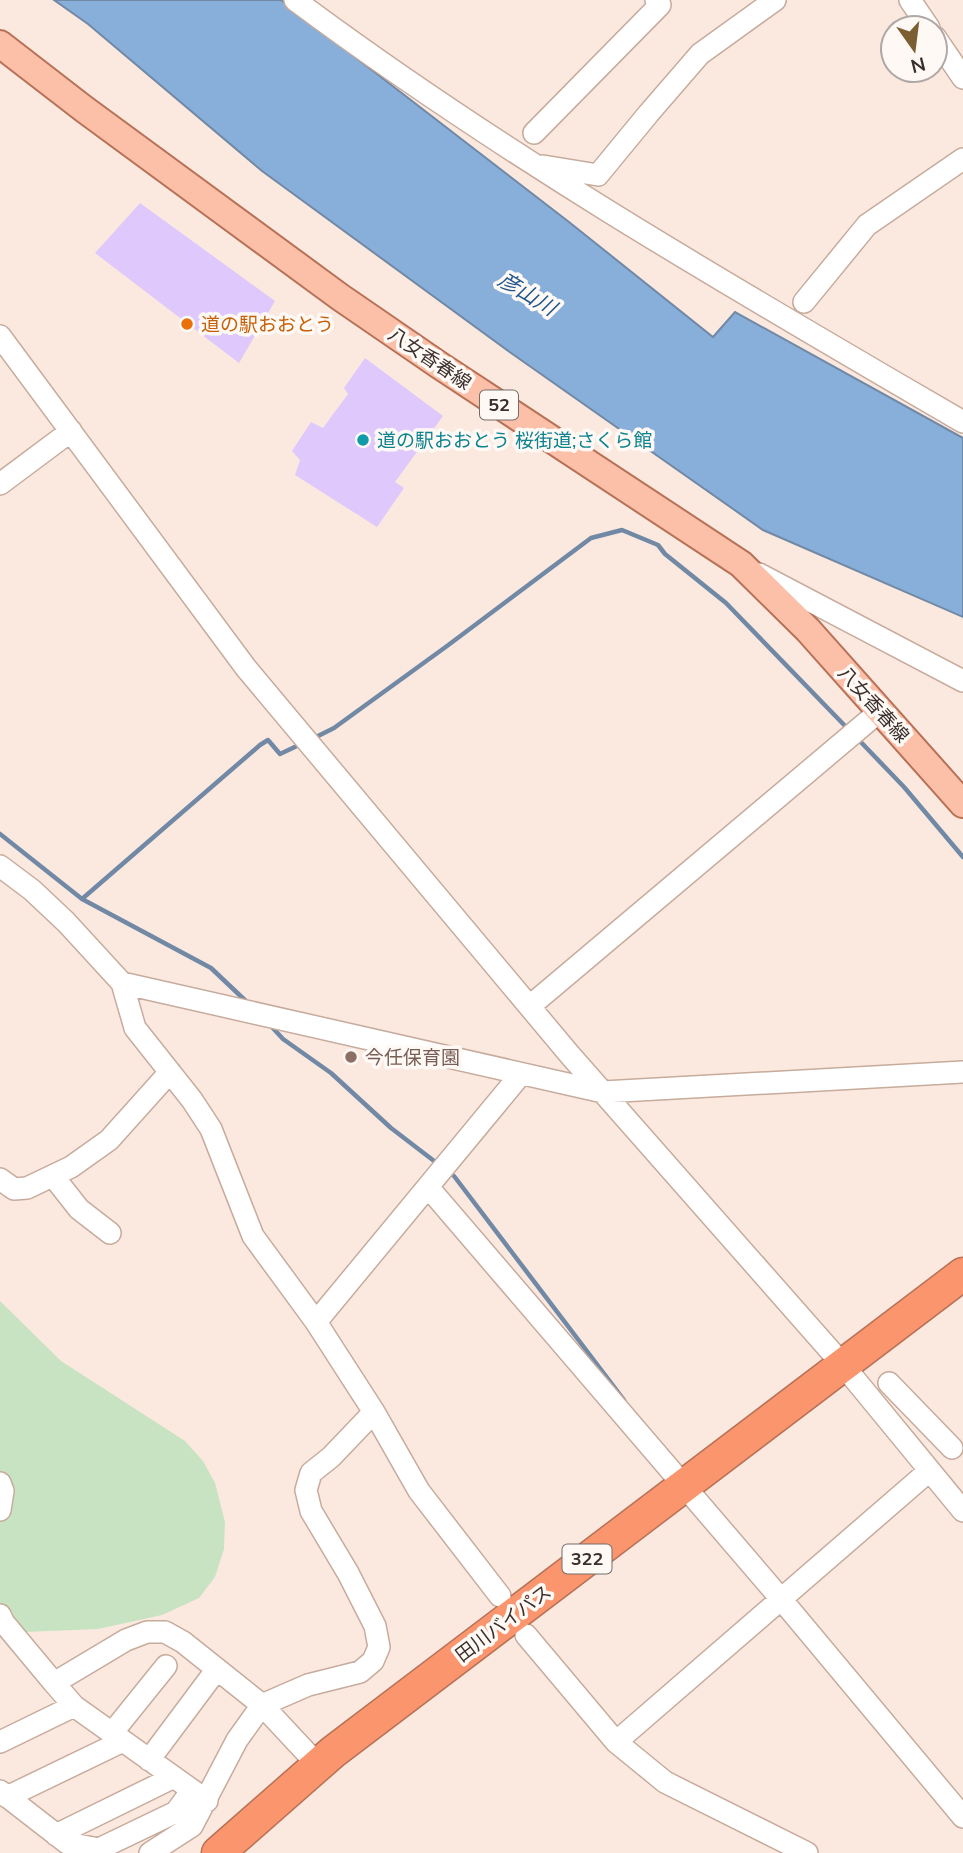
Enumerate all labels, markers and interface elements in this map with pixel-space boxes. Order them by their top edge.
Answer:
north arrow [879,14,949,84]
text: N [908,52,928,79]
water label: 彦山川 [494,266,563,322]
place label: 道の駅おおとう [201,312,334,336]
marker: 道の駅おおとう [179,316,195,332]
street label: 八女香春線 [384,321,476,395]
road number: 52 [480,390,518,419]
place label: 道の駅おおとう 桜街道;さくら館 [377,428,652,452]
marker: 道の駅おおとう 桜街道;さくら館 [355,432,371,448]
street label: 八女香春線 [833,661,915,747]
place label: 今任保育園 [365,1045,460,1069]
marker: 今任保育園 [343,1049,359,1065]
road number: 322 [562,1544,612,1574]
street label: 田川バイパス [450,1579,556,1667]

